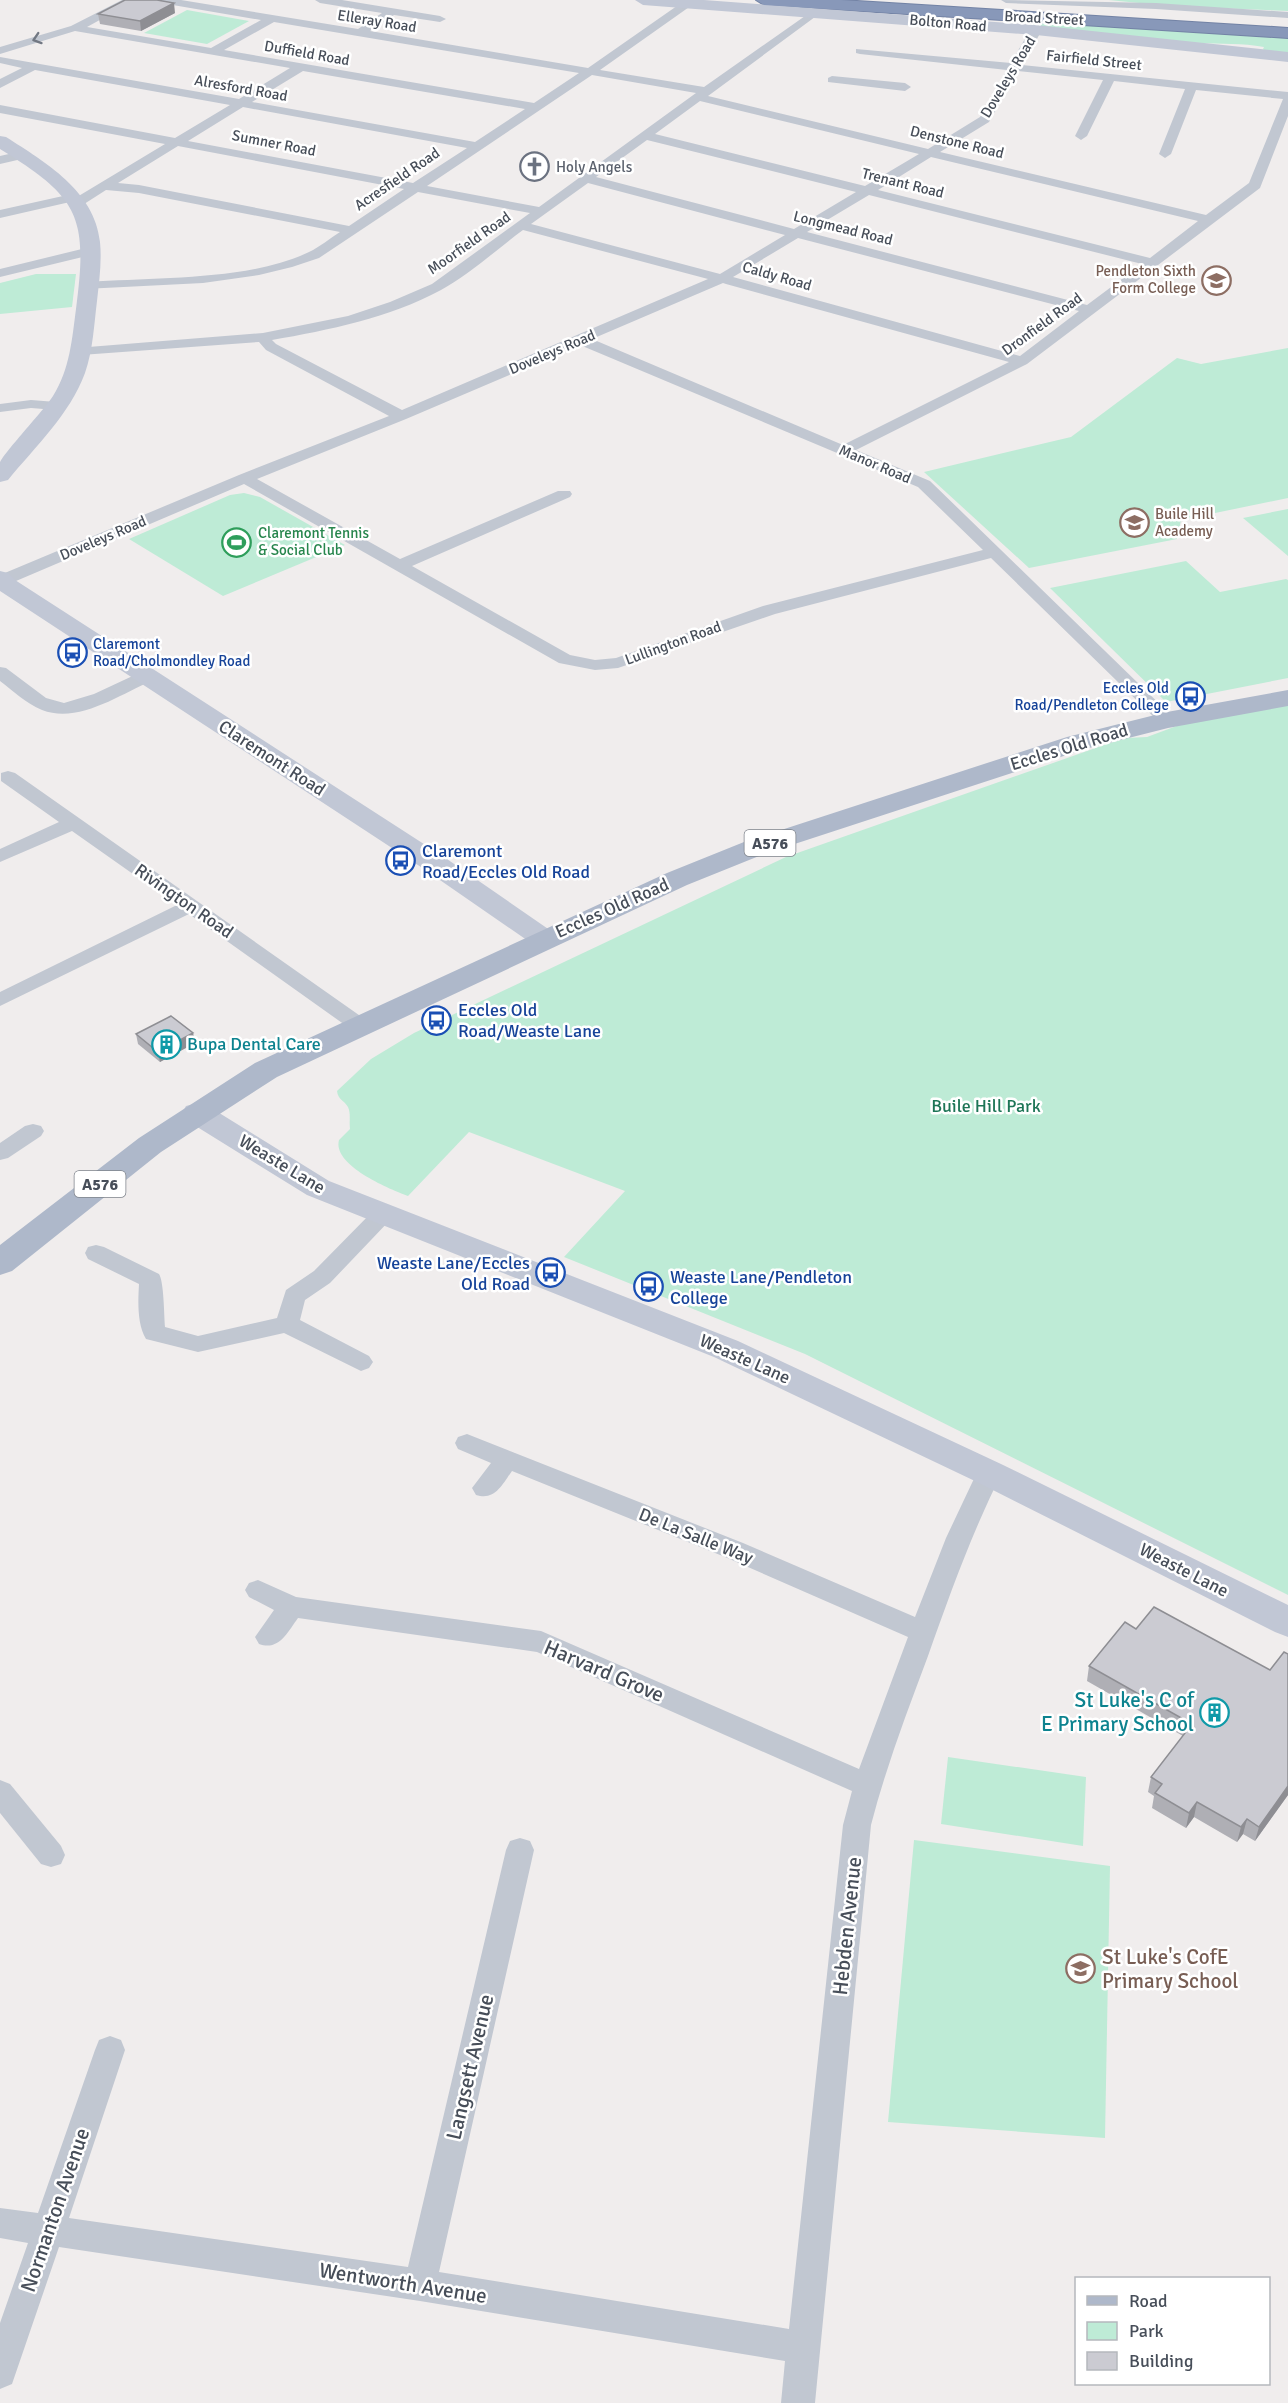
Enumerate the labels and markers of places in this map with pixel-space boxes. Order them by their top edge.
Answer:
church icon: Holy Angels [519,151,551,183]
place label: Holy Angels [556,158,633,176]
place label: Pendleton Sixth Form College [1095,262,1196,297]
school or university icon: Pendleton Sixth Form College [1201,264,1233,296]
place label: Buile Hill Academy [1155,505,1214,540]
school or university icon: Buile Hill Academy [1118,507,1150,539]
place label: Claremont Tennis & Social Club [258,524,369,559]
sports icon: Claremont Tennis & Social Club [221,526,253,558]
place label: Claremont Road/Cholmondley Road [93,635,250,670]
bus stop icon: Claremont Road/Cholmondley Road [56,637,88,669]
place label: Eccles Old Road/Pendleton College [1014,679,1169,714]
bus stop icon: Eccles Old Road/Pendleton College [1174,681,1206,713]
place label: Claremont Road/Eccles Old Road [422,840,590,883]
bus stop icon: Claremont Road/Eccles Old Road [385,845,417,877]
place label: Eccles Old Road/Weaste Lane [458,999,601,1042]
bus stop icon: Eccles Old Road/Weaste Lane [421,1004,453,1036]
building icon: Bupa Dental Care [150,1028,182,1060]
place label: Bupa Dental Care [187,1033,321,1055]
place label: Weaste Lane/Eccles Old Road [377,1252,530,1295]
bus stop icon: Weaste Lane/Eccles Old Road [535,1257,567,1289]
place label: Weaste Lane/Pendleton College [670,1266,852,1309]
bus stop icon: Weaste Lane/Pendleton College [633,1271,665,1303]
place label: St Luke's C of E Primary School [1041,1687,1195,1737]
building icon: St Luke's C of E Primary School [1199,1696,1231,1728]
place label: St Luke's CofE Primary School [1102,1944,1238,1994]
school or university icon: St Luke's CofE Primary School [1065,1953,1097,1985]

